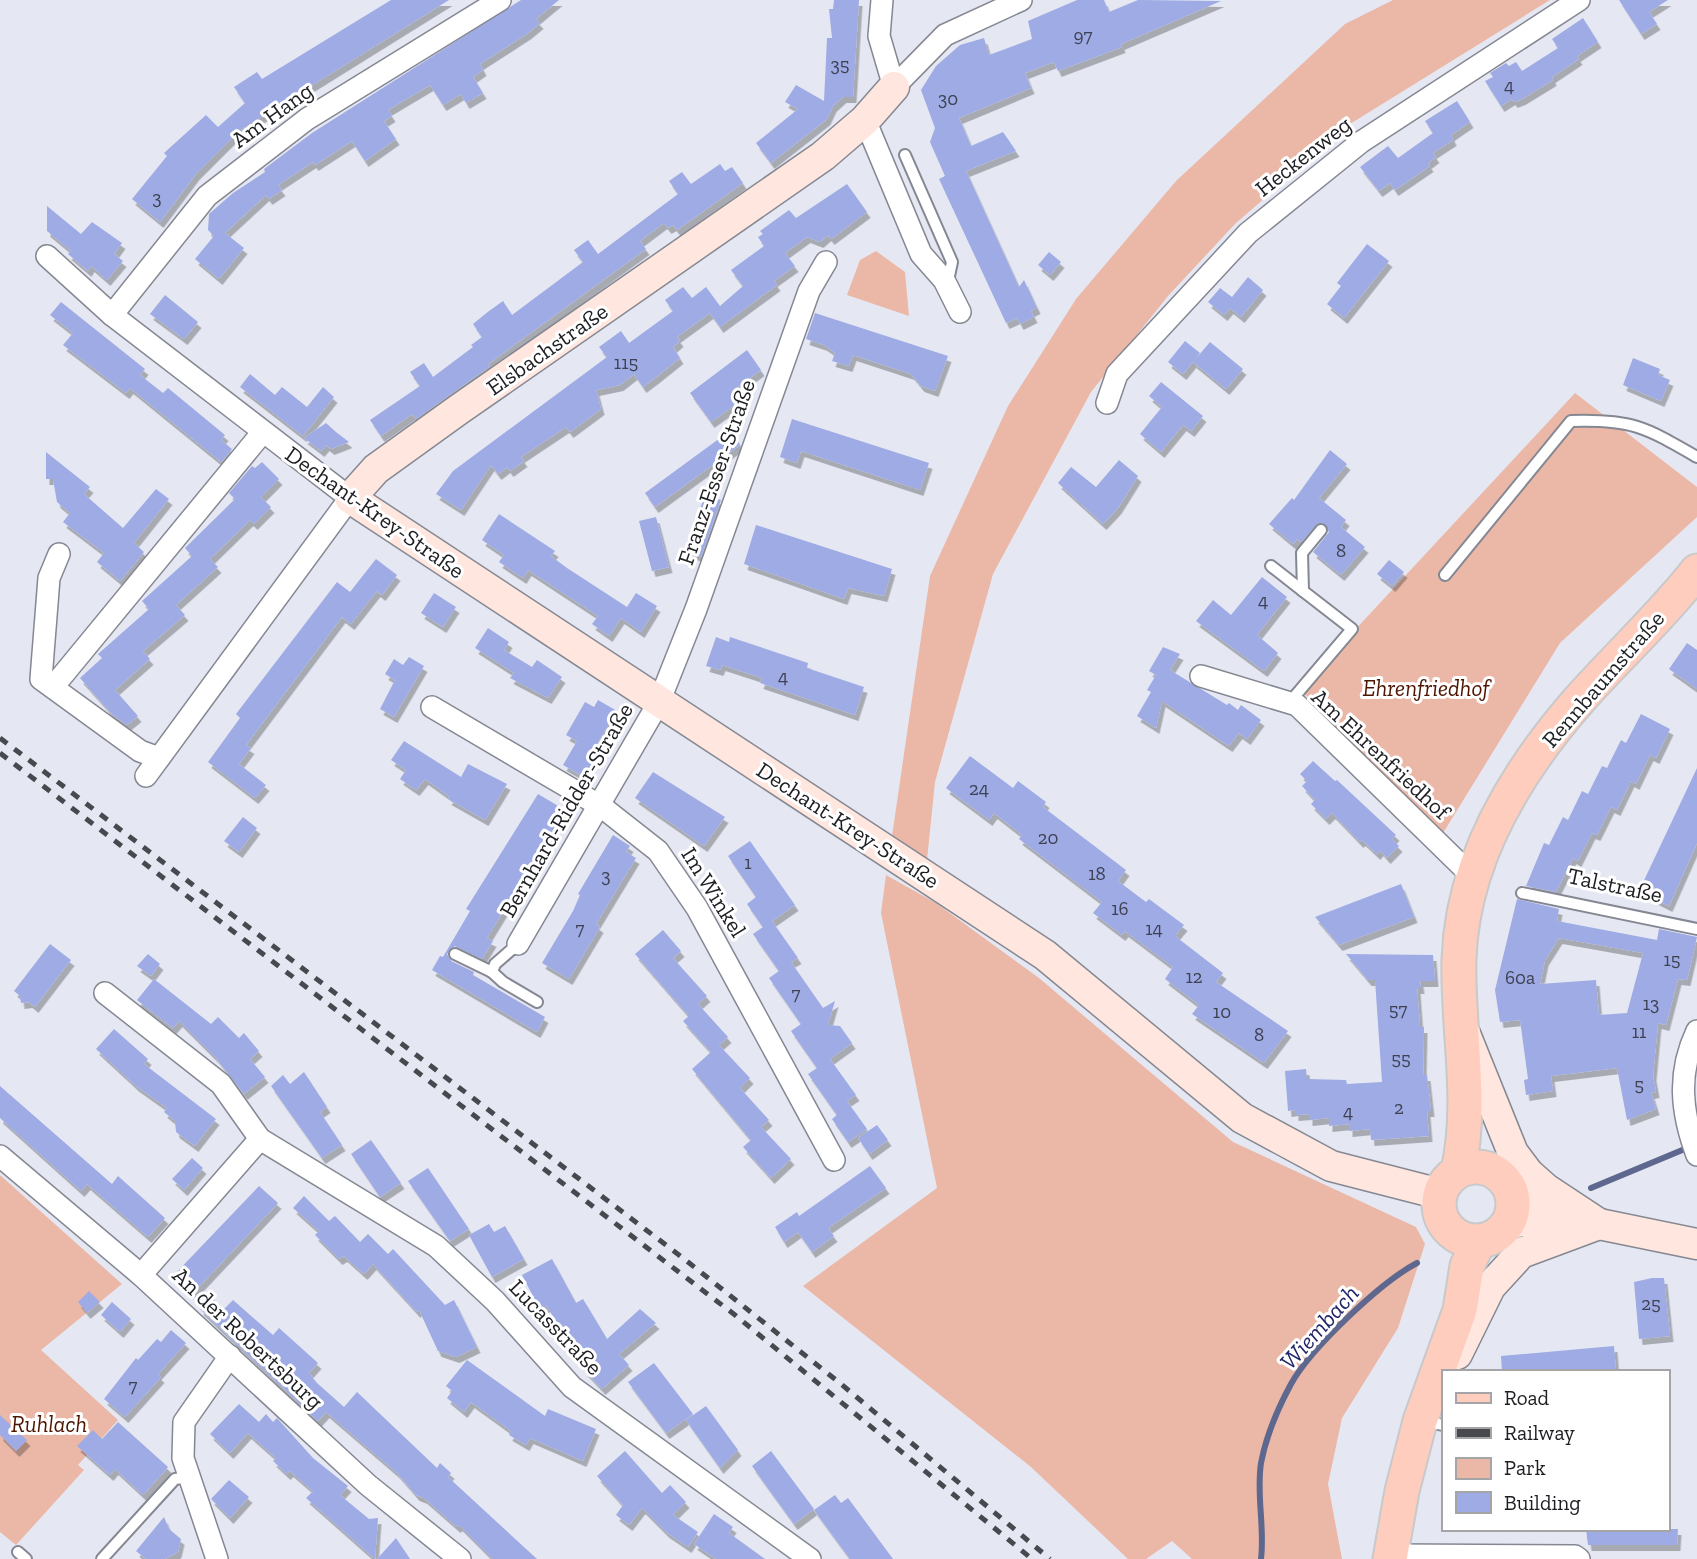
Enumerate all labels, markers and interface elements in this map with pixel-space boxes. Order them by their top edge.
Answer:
house number: 97 [1073,24,1093,47]
house number: 35 [830,53,850,76]
house number: 4 [1504,74,1514,97]
street label: Am Hang [226,76,319,154]
house number: 30 [938,87,958,110]
street label: Heckenweg [1249,110,1357,202]
house number: 3 [152,186,162,209]
street label: Elsbachstraße [481,297,613,401]
house number: 115 [614,351,638,374]
street label: Franz-Esser-Straße [671,376,761,568]
street label: Dechant-Krey-Straße [280,440,470,584]
house number: 8 [1336,539,1346,562]
house number: 4 [1258,589,1268,612]
street label: Rennbaumstraße [1536,605,1670,753]
house number: 4 [778,665,788,688]
park label: Ehrenfriedhof [1363,674,1492,702]
street label: Am Ehrenfriedhof [1306,683,1457,826]
street label: Bernhard-Ridder-Straße [493,698,639,922]
street label: Dechant-Krey-Straße [751,755,945,895]
house number: 24 [969,777,989,800]
house number: 20 [1038,826,1058,849]
street label: Im Winkel [675,842,753,942]
house number: 1 [744,851,752,874]
street label: Talstraße [1565,861,1665,909]
house number: 18 [1088,862,1106,885]
house number: 3 [601,864,611,887]
house number: 16 [1111,897,1129,920]
house number: 7 [576,917,585,940]
house number: 14 [1145,917,1163,940]
house number: 15 [1663,948,1681,971]
house number: 12 [1185,965,1203,988]
house number: 60a [1505,966,1535,989]
house number: 7 [792,982,801,1005]
house number: 13 [1643,992,1659,1015]
house number: 57 [1389,998,1407,1021]
house number: 10 [1213,1000,1231,1023]
house number: 11 [1632,1020,1646,1043]
house number: 8 [1254,1023,1264,1046]
house number: 55 [1391,1047,1411,1070]
house number: 5 [1634,1073,1644,1096]
house number: 2 [1394,1096,1404,1119]
house number: 4 [1343,1100,1353,1123]
street label: An der Robertsburg [167,1261,329,1415]
street label: Lucasstraße [503,1273,609,1381]
water label: Wiembach [1273,1279,1365,1375]
house number: 25 [1641,1292,1661,1315]
legend [1442,1370,1669,1531]
house number: 7 [129,1374,138,1397]
text: Road [1504,1385,1550,1410]
park label: Ruhlach [11,1410,87,1438]
text: Railway [1504,1420,1575,1445]
text: Park [1504,1455,1546,1480]
text: Building [1504,1490,1581,1515]

